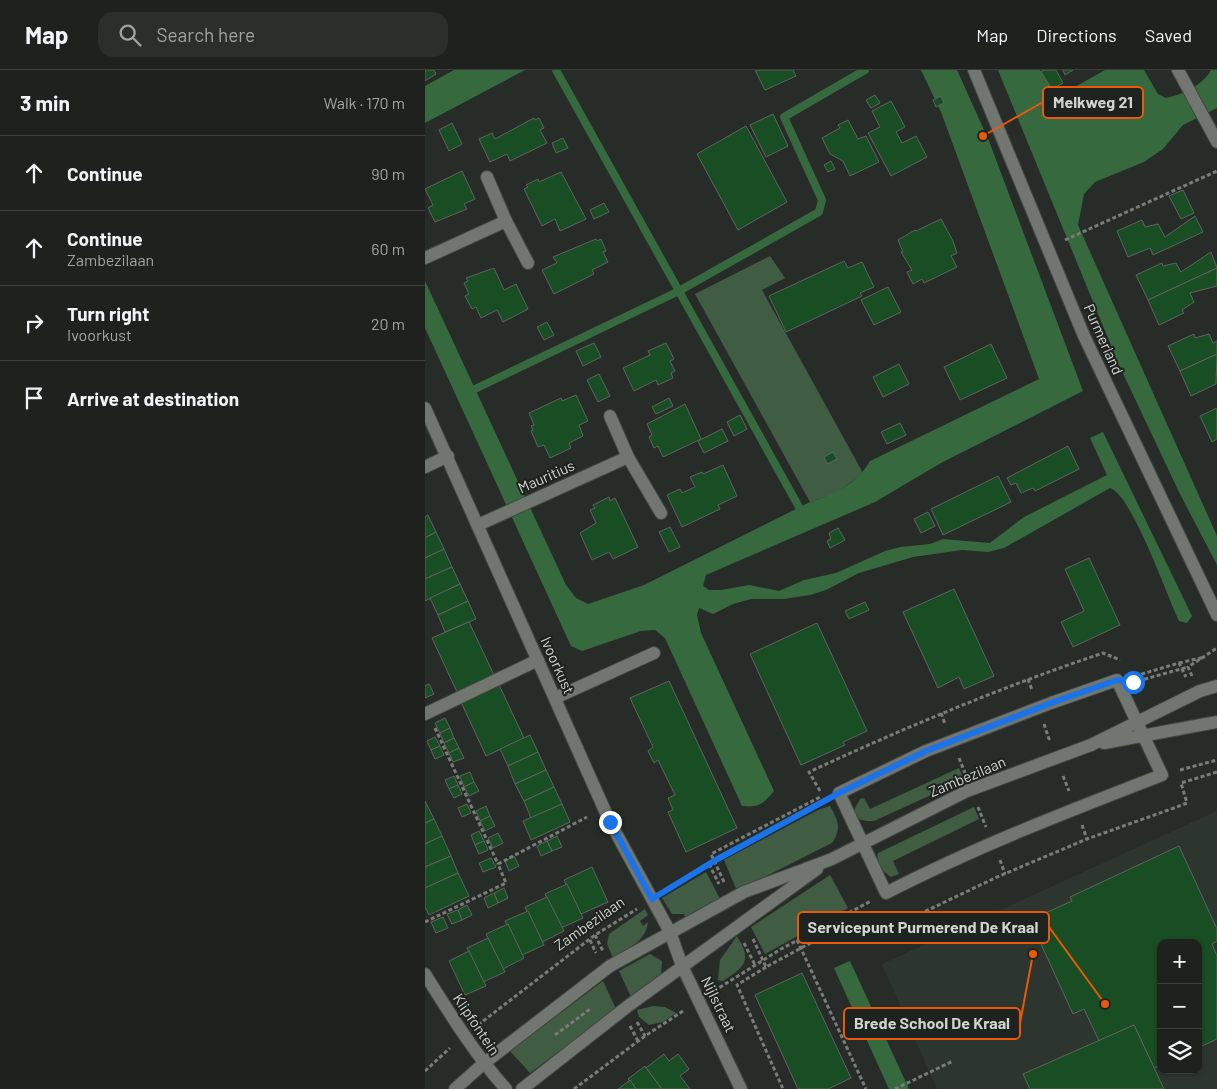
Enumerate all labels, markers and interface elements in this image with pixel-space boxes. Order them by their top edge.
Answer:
search box [98,12,448,57]
text: Map [25,20,68,49]
icon: search [116,21,144,49]
text: Search here [156,23,255,46]
text: Map [976,24,1008,46]
text: Directions [1036,24,1117,46]
text: Saved [1145,24,1192,46]
callout: Melkweg 21 [1043,87,1143,118]
text: 3 min [20,90,70,115]
text: Melkweg 21 [1053,92,1133,111]
text: Walk · 170 m [323,93,405,112]
icon: ahead [20,159,48,187]
text: Continue [67,162,143,185]
text: 90 m [371,164,405,183]
text: Continue [67,227,143,250]
icon: ahead [20,234,48,262]
text: 60 m [371,239,405,258]
text: Zambezilaan [67,250,154,269]
street label: Purmerland [1080,301,1128,377]
text: Turn right [67,302,149,325]
icon: right [20,309,48,337]
text: 20 m [371,314,405,333]
text: Ivoorkust [67,325,132,344]
icon: arrive [20,384,48,412]
text: Arrive at destination [67,387,239,410]
street label: Mauritius [515,456,577,496]
street label: Ivoorkust [537,634,579,696]
route start [1122,671,1145,694]
street label: Zambezilaan [926,752,1008,800]
route end [599,811,622,834]
street label: Zambezilaan [550,892,628,954]
callout: Servicepunt Purmerend De Kraal [798,912,1049,943]
text: Servicepunt Purmerend De Kraal [808,917,1038,936]
map controls [1157,939,1202,1074]
button: + [1157,939,1202,984]
street label: Nijlstraat [698,973,740,1035]
button: − [1157,984,1202,1029]
street label: Klipfontein [450,990,504,1058]
callout: Brede School De Kraal [844,1008,1020,1039]
text: Brede School De Kraal [854,1013,1010,1032]
button: layers [1157,1029,1202,1074]

